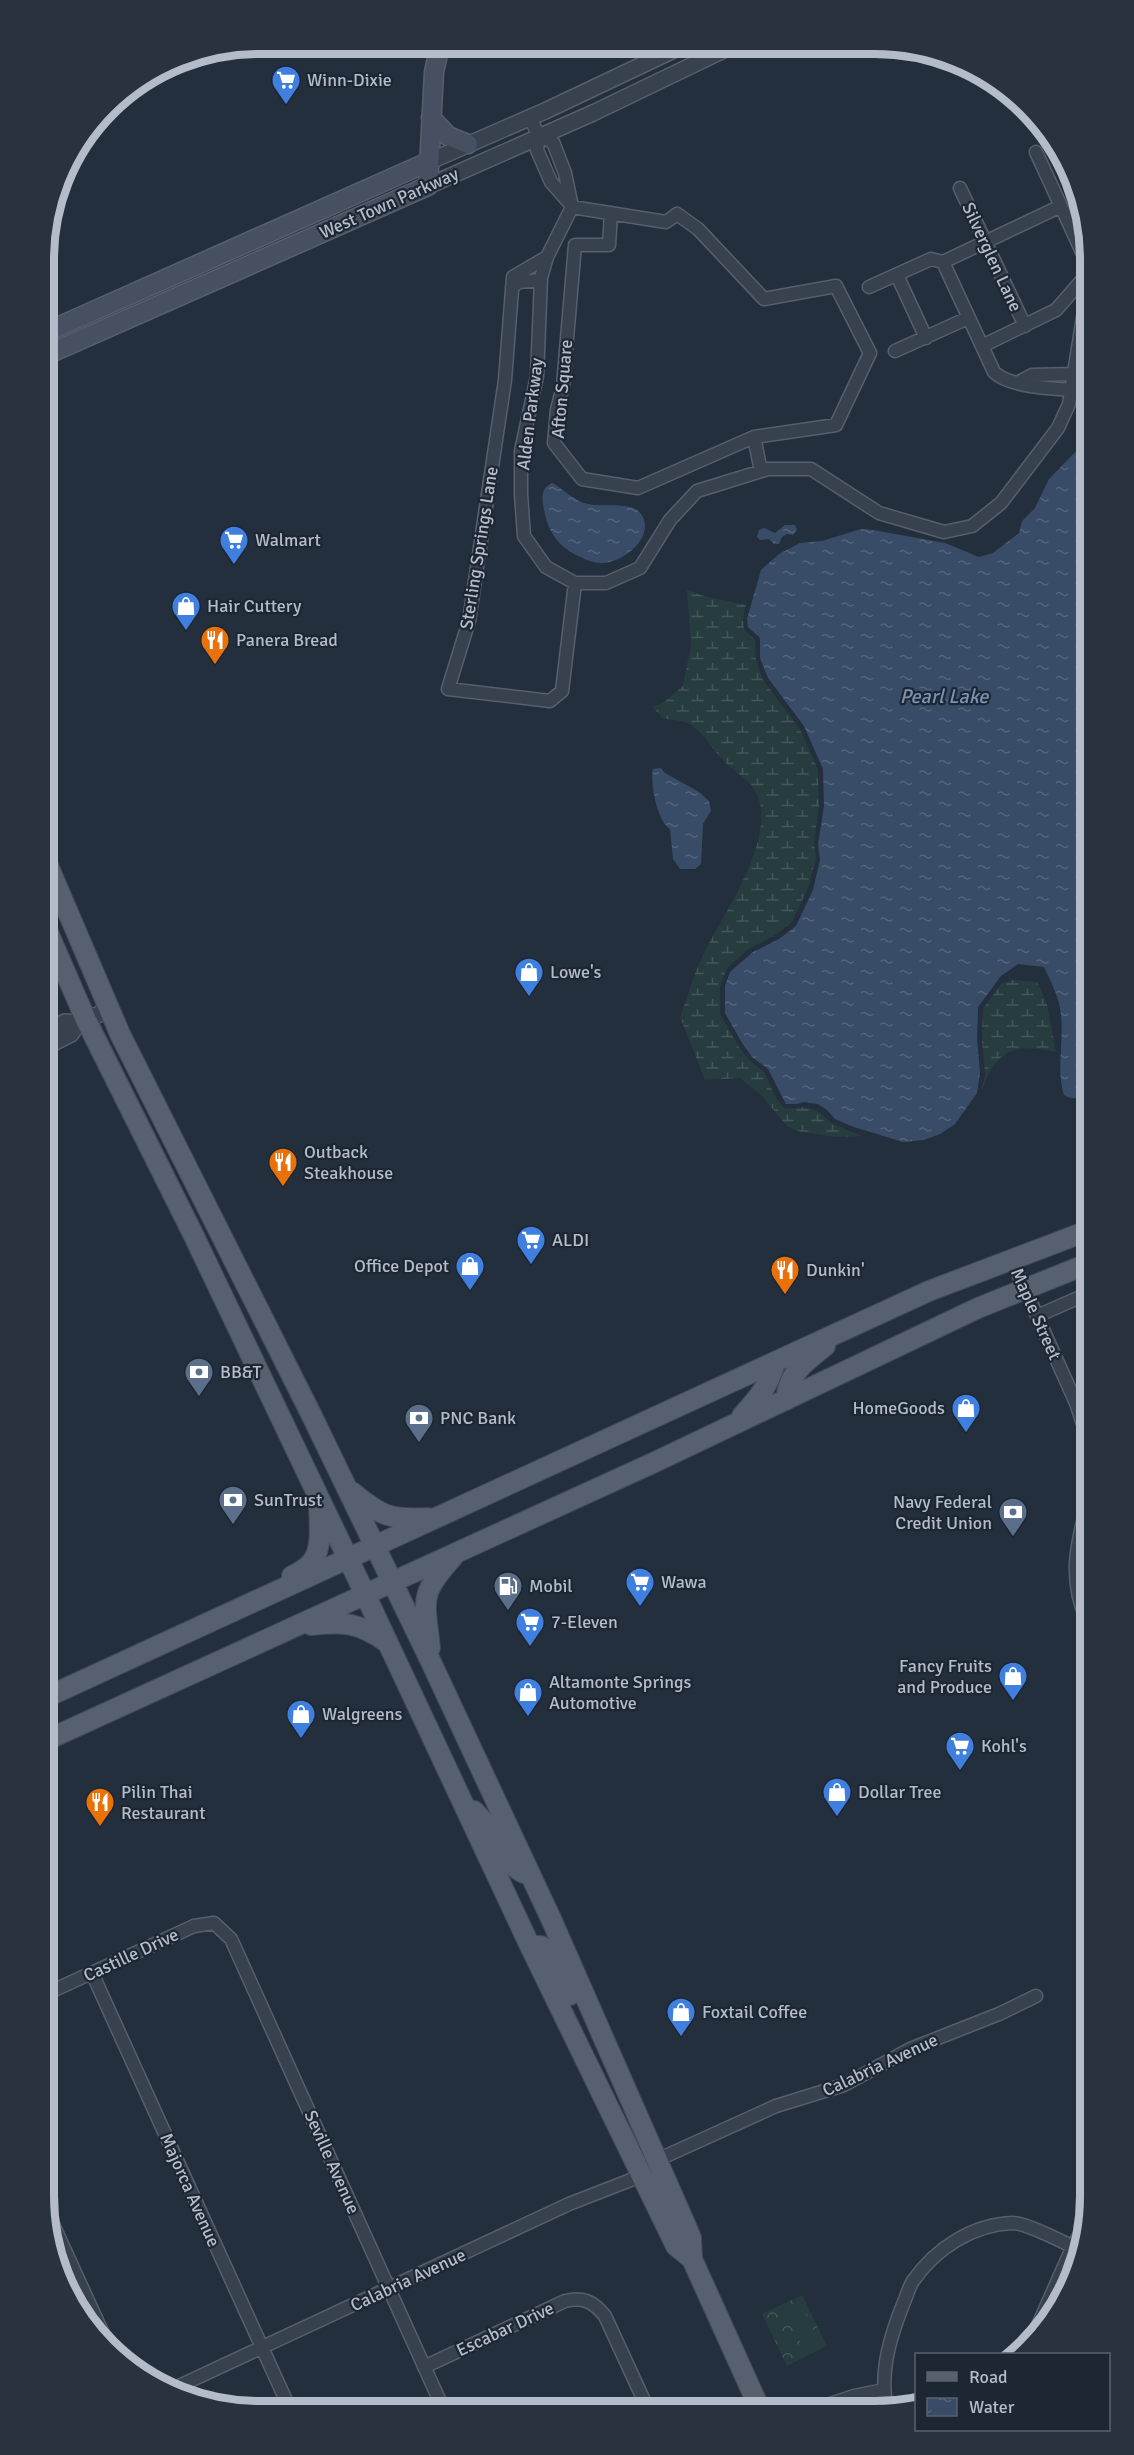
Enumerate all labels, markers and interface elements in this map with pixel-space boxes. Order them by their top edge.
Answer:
supermarket icon: Winn-Dixie [270,64,302,106]
place label: Winn-Dixie [307,69,392,91]
street label: West Town Parkway [316,162,462,244]
street label: Silverglen Lane [957,199,1027,315]
street label: Afton Square [547,339,577,439]
street label: Alden Parkway [512,356,548,471]
street label: Sterling Springs Lane [455,465,503,631]
supermarket icon: Walmart [218,524,250,566]
place label: Walmart [255,529,321,551]
shop icon: Hair Cuttery [170,590,202,632]
place label: Hair Cuttery [207,595,302,617]
restaurant icon: Panera Bread [199,624,231,666]
place label: Panera Bread [236,629,338,651]
water label: Pearl Lake [900,684,989,709]
shop icon: Lowe's [513,956,545,998]
place label: Lowe's [550,961,602,983]
place label: Outback Steakhouse [304,1141,393,1184]
restaurant icon: Outback Steakhouse [267,1146,299,1188]
supermarket icon: ALDI [515,1224,547,1266]
place label: ALDI [552,1229,589,1251]
shop icon: Office Depot [454,1250,486,1292]
restaurant icon: Dunkin' [769,1254,801,1296]
place label: Office Depot [354,1255,449,1277]
place label: Dunkin' [806,1259,865,1281]
street label: Maple Street [1006,1265,1066,1363]
bank icon: BB&T [183,1356,215,1398]
place label: BB&T [220,1361,261,1383]
shop icon: HomeGoods [950,1392,982,1434]
place label: HomeGoods [852,1397,945,1419]
bank icon: PNC Bank [403,1402,435,1444]
place label: PNC Bank [440,1407,516,1429]
bank icon: SunTrust [217,1484,249,1526]
place label: SunTrust [254,1489,322,1511]
place label: Navy Federal Credit Union [893,1491,992,1534]
bank icon: Navy Federal Credit Union [997,1496,1029,1538]
supermarket icon: Wawa [624,1566,656,1608]
fuel station icon: Mobil [492,1570,524,1612]
place label: Wawa [661,1571,707,1593]
place label: Mobil [529,1575,573,1597]
supermarket icon: 7-Eleven [514,1606,546,1648]
place label: 7-Eleven [551,1611,618,1633]
place label: Fancy Fruits and Produce [897,1655,992,1698]
shop icon: Fancy Fruits and Produce [997,1660,1029,1702]
place label: Altamonte Springs Automotive [549,1671,692,1714]
shop icon: Altamonte Springs Automotive [512,1676,544,1718]
shop icon: Walgreens [285,1698,317,1740]
place label: Walgreens [322,1703,403,1725]
supermarket icon: Kohl's [944,1730,976,1772]
place label: Kohl's [981,1735,1027,1757]
shop icon: Dollar Tree [821,1776,853,1818]
place label: Pilin Thai Restaurant [121,1781,205,1824]
place label: Dollar Tree [858,1781,941,1803]
restaurant icon: Pilin Thai Restaurant [84,1786,116,1828]
street label: Castille Drive [80,1923,182,1987]
shop icon: Foxtail Coffee [665,1996,697,2038]
place label: Foxtail Coffee [702,2001,807,2023]
street label: Calabria Avenue [819,2029,941,2101]
street label: Seville Avenue [299,2107,365,2217]
street label: Majorca Avenue [155,2130,225,2250]
street label: Calabria Avenue [347,2244,469,2316]
street label: Escabar Drive [453,2297,557,2361]
legend [915,2353,1110,2431]
text: Road [969,2366,1008,2388]
text: Water [969,2396,1015,2418]

